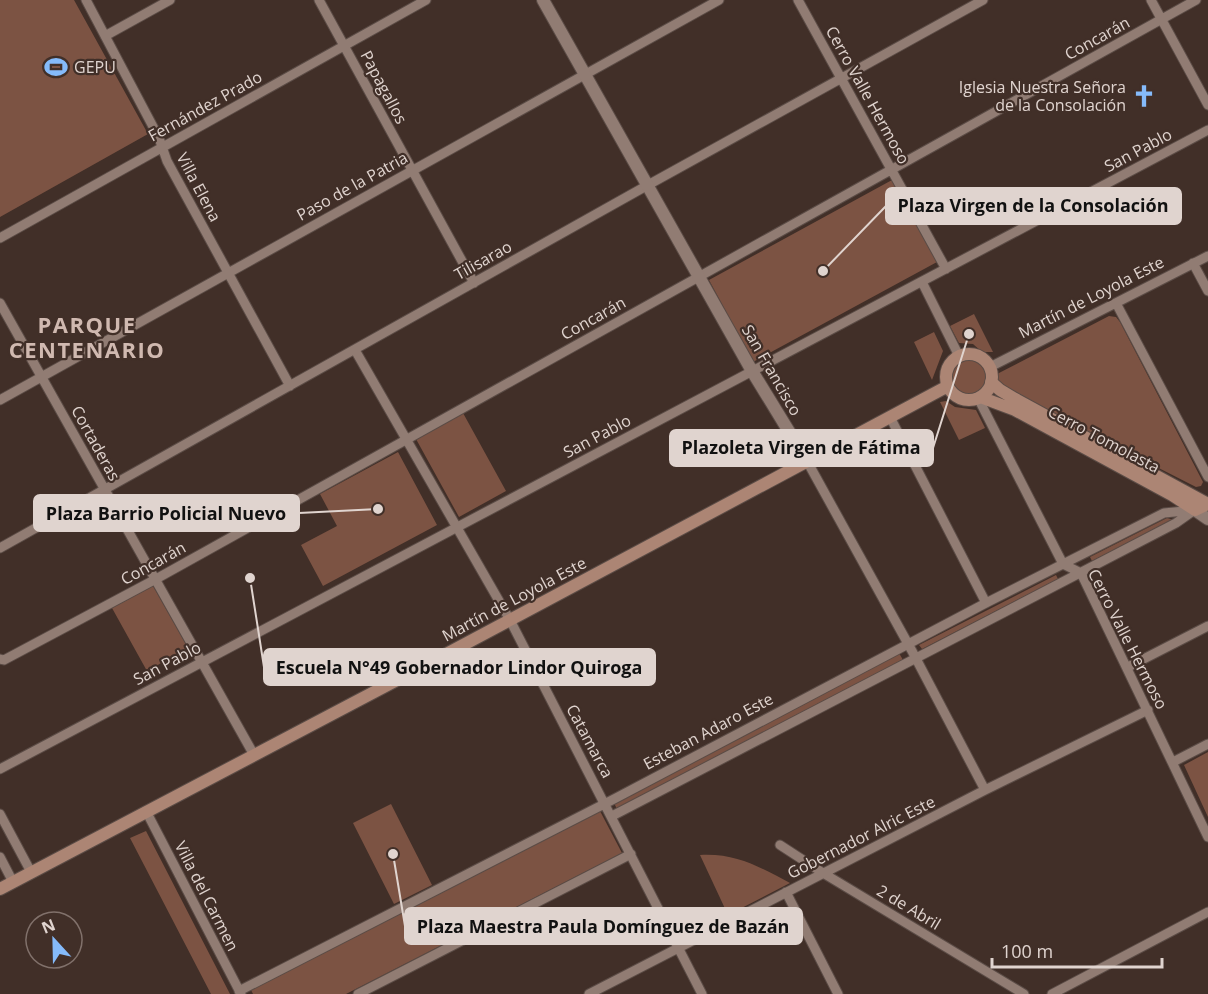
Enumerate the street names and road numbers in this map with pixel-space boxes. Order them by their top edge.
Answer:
street label: Concarán [1060,11,1134,65]
street label: Cerro Valle Hermoso [821,22,915,168]
street label: Papagallos [355,46,413,128]
street label: Fernández Prado [144,66,266,146]
street label: San Pablo [1100,123,1176,177]
street label: Paso de la Patria [293,146,411,226]
street label: Villa Elena [172,149,226,225]
street label: Tilisarao [450,235,516,285]
street label: Martín de Loyola Este [1015,251,1167,343]
street label: Concarán [556,291,630,345]
street label: San Francisco [737,320,807,420]
street label: Cerro Tomolasta [1044,400,1164,478]
street label: Cortaderas [66,402,126,484]
street label: San Pablo [559,409,635,463]
street label: Concarán [116,536,190,590]
street label: Martín de Loyola Este [438,552,590,646]
street label: Cerro Valle Hermoso [1083,565,1173,713]
street label: San Pablo [129,636,205,690]
street label: Esteban Adaro Este [639,687,777,775]
street label: Catamarca [561,700,619,782]
street label: Gobernador Alric Este [783,790,939,884]
street label: Villa del Carmen [170,837,244,955]
street label: 2 de Abril [873,879,945,935]

